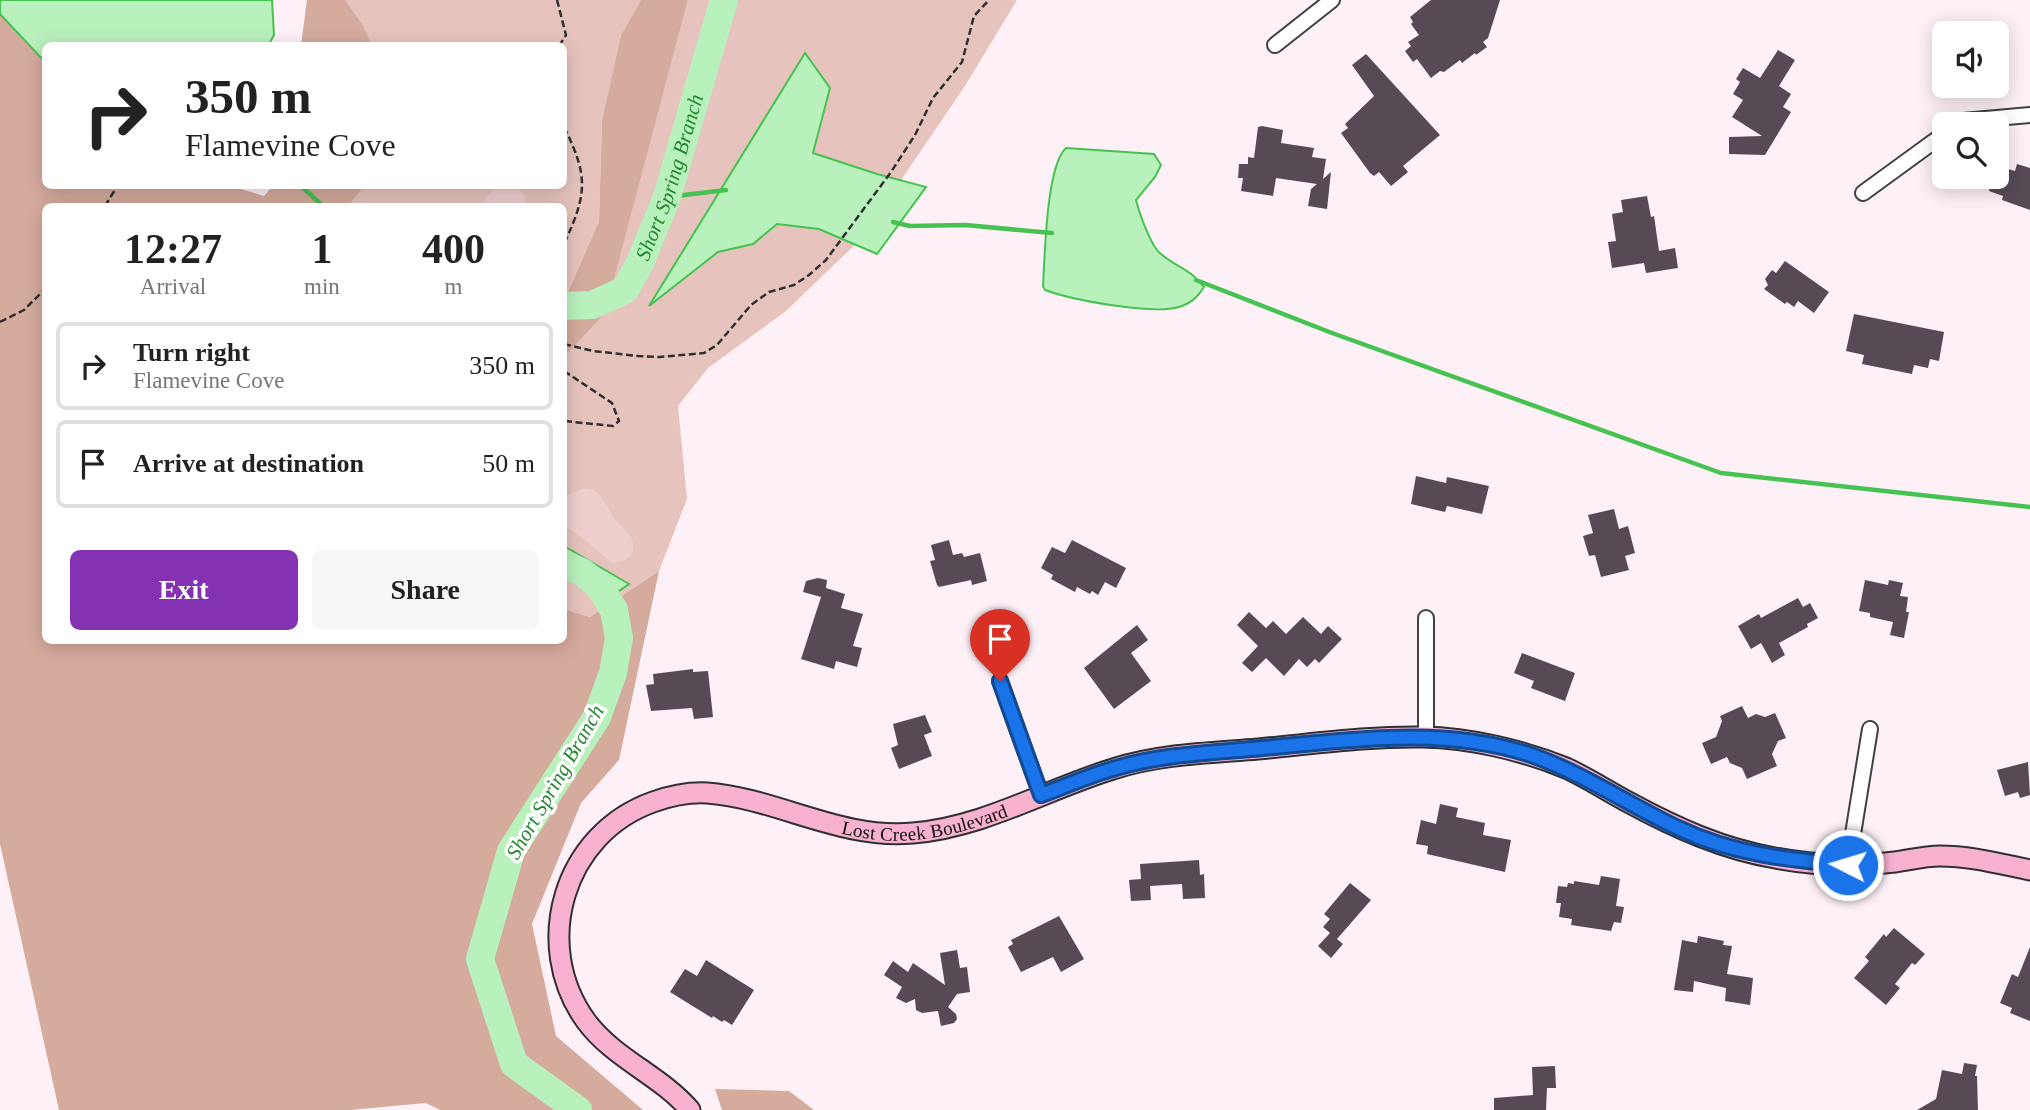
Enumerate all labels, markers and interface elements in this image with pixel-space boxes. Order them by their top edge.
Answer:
map controls [1932,21,2009,189]
button: sound [1932,21,2009,98]
text: 350 m [185,69,312,124]
icon: right [70,70,161,161]
water label: Short Spring Branch [630,91,708,264]
button: search [1932,112,2009,189]
text: Flamevine Cove [185,127,396,163]
text: 12:27 [124,226,222,272]
text: 1 [311,226,332,272]
text: 400 [422,226,485,272]
text: Arrival [140,274,206,299]
text: min [304,274,340,299]
text: m [444,274,462,299]
text: Turn right [133,338,250,367]
icon: right [74,347,112,385]
text: 350 m [469,351,535,380]
text: Flamevine Cove [133,368,284,393]
icon: arrive [74,445,112,483]
text: Arrive at destination [133,449,364,478]
text: 50 m [482,449,535,478]
button: Exit [70,550,298,630]
button: Share [312,550,539,630]
pin [970,609,1030,681]
icon: arrive [981,620,1019,658]
water label: Short Spring Branch [501,701,609,863]
street label: Lost Creek Boulevard [840,800,1010,844]
position arrow [1811,828,1885,902]

